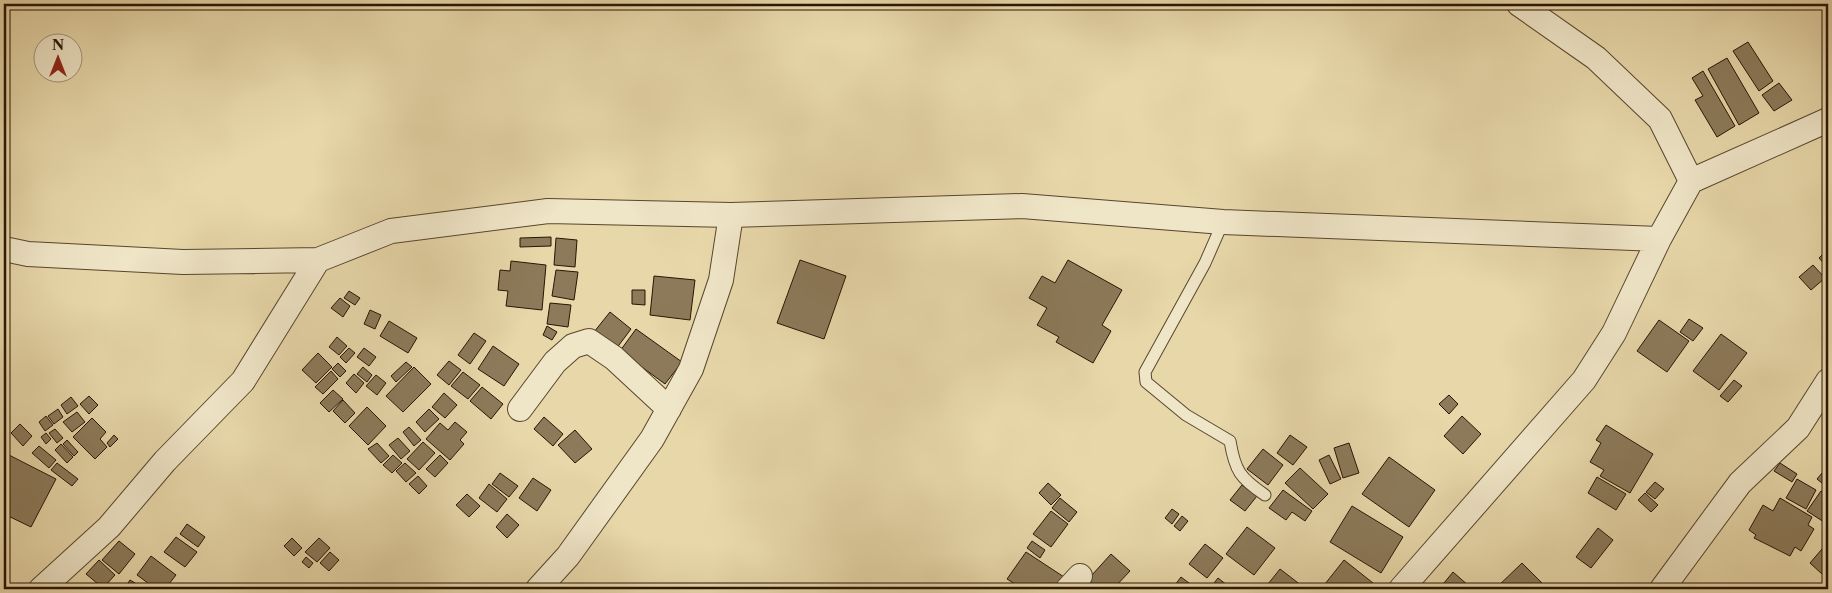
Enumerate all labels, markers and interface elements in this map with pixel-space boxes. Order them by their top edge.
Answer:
north arrow [32,32,82,82]
text: N [52,36,64,54]

